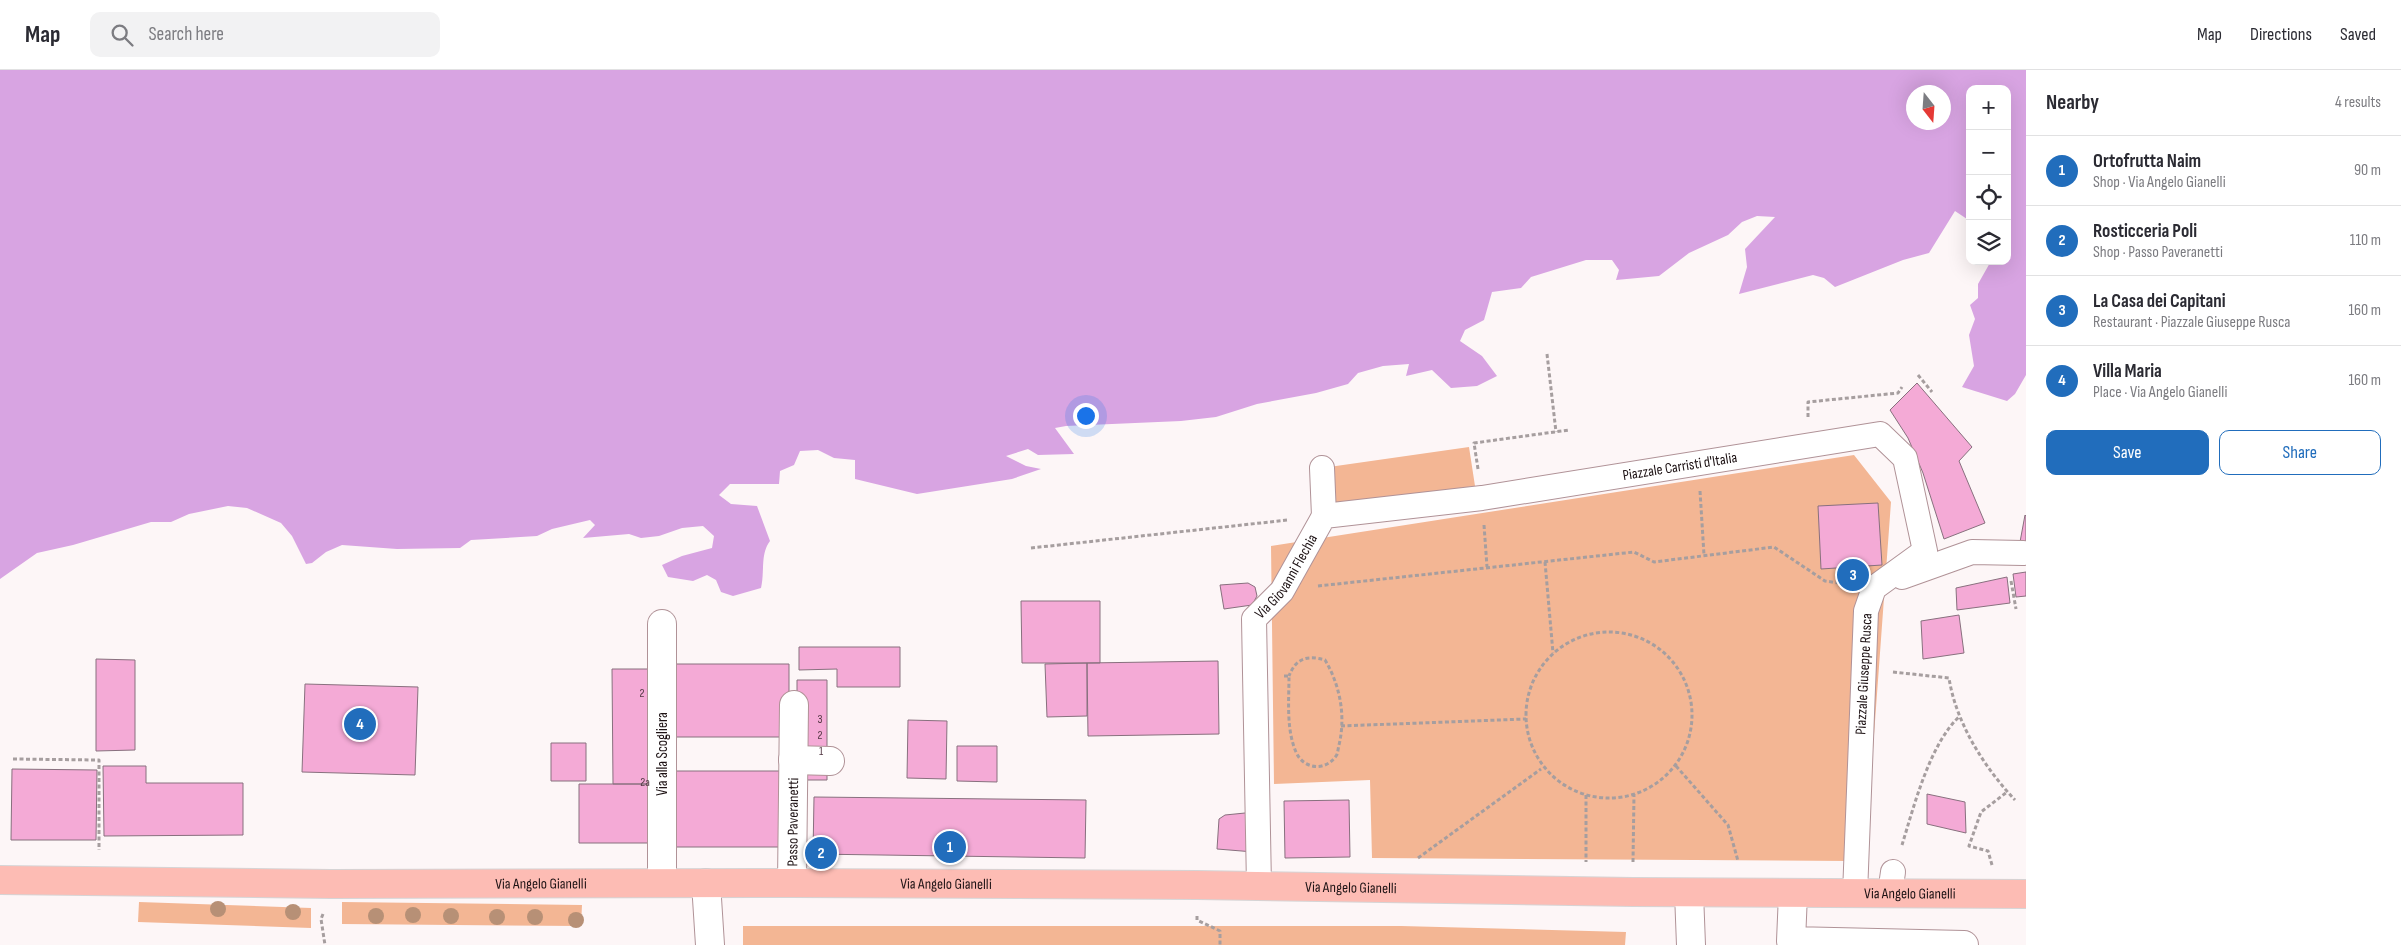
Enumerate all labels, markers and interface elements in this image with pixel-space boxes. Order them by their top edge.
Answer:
search box [90,12,440,57]
text: Map [25,20,60,49]
icon: search [108,21,136,49]
text: Search here [148,23,224,46]
text: Map [2197,24,2222,45]
text: Directions [2250,24,2312,45]
text: Saved [2340,24,2376,45]
north arrow [1906,85,1951,130]
map controls [1966,85,2011,265]
button: + [1966,85,2011,130]
text: Nearby [2046,90,2099,115]
text: 4 results [2335,93,2381,112]
button: − [1966,130,2011,175]
text: Ortofrutta Naim [2093,150,2201,173]
text: 1 [2059,161,2065,180]
text: 90 m [2354,161,2381,180]
text: Shop · Via Angelo Gianelli [2093,173,2226,192]
button: locate [1966,175,2011,220]
button: layers [1966,220,2011,265]
text: Rosticceria Poli [2093,220,2197,243]
text: 2 [2058,231,2066,250]
text: 110 m [2350,231,2381,250]
text: Shop · Passo Paveranetti [2093,243,2223,262]
text: La Casa dei Capitani [2093,290,2226,313]
text: 3 [2058,301,2066,320]
text: 160 m [2348,301,2381,320]
text: Restaurant · Piazzale Giuseppe Rusca [2093,313,2290,332]
text: Villa Maria [2093,360,2162,383]
text: 4 [2058,371,2066,390]
text: 160 m [2348,371,2381,390]
text: Place · Via Angelo Gianelli [2093,383,2227,402]
your location [1073,403,1099,429]
button: Save [2046,430,2209,475]
button: Share [2219,430,2381,475]
street label: Piazzale Carristi d'Italia [1621,448,1739,485]
street label: Via Giovanni Flechia [1250,530,1322,623]
pin: 3 [1837,556,1869,594]
street label: Piazzale Giuseppe Rusca [1851,613,1877,735]
house number: 2 [640,686,645,701]
pin: 4 [344,705,376,743]
street label: Via alla Scogliera [653,712,672,796]
house number: 3 [817,712,823,727]
house number: 2 [818,728,823,743]
house number: 1 [819,744,824,759]
house number: 2a [640,775,650,790]
street label: Passo Paveranetti [783,777,803,867]
pin: 1 [934,828,966,866]
pin: 2 [805,834,837,872]
street label: Via Angelo Gianelli [495,874,587,893]
street label: Via Angelo Gianelli [900,874,992,893]
street label: Via Angelo Gianelli [1305,877,1397,898]
street label: Via Angelo Gianelli [1864,884,1956,903]

